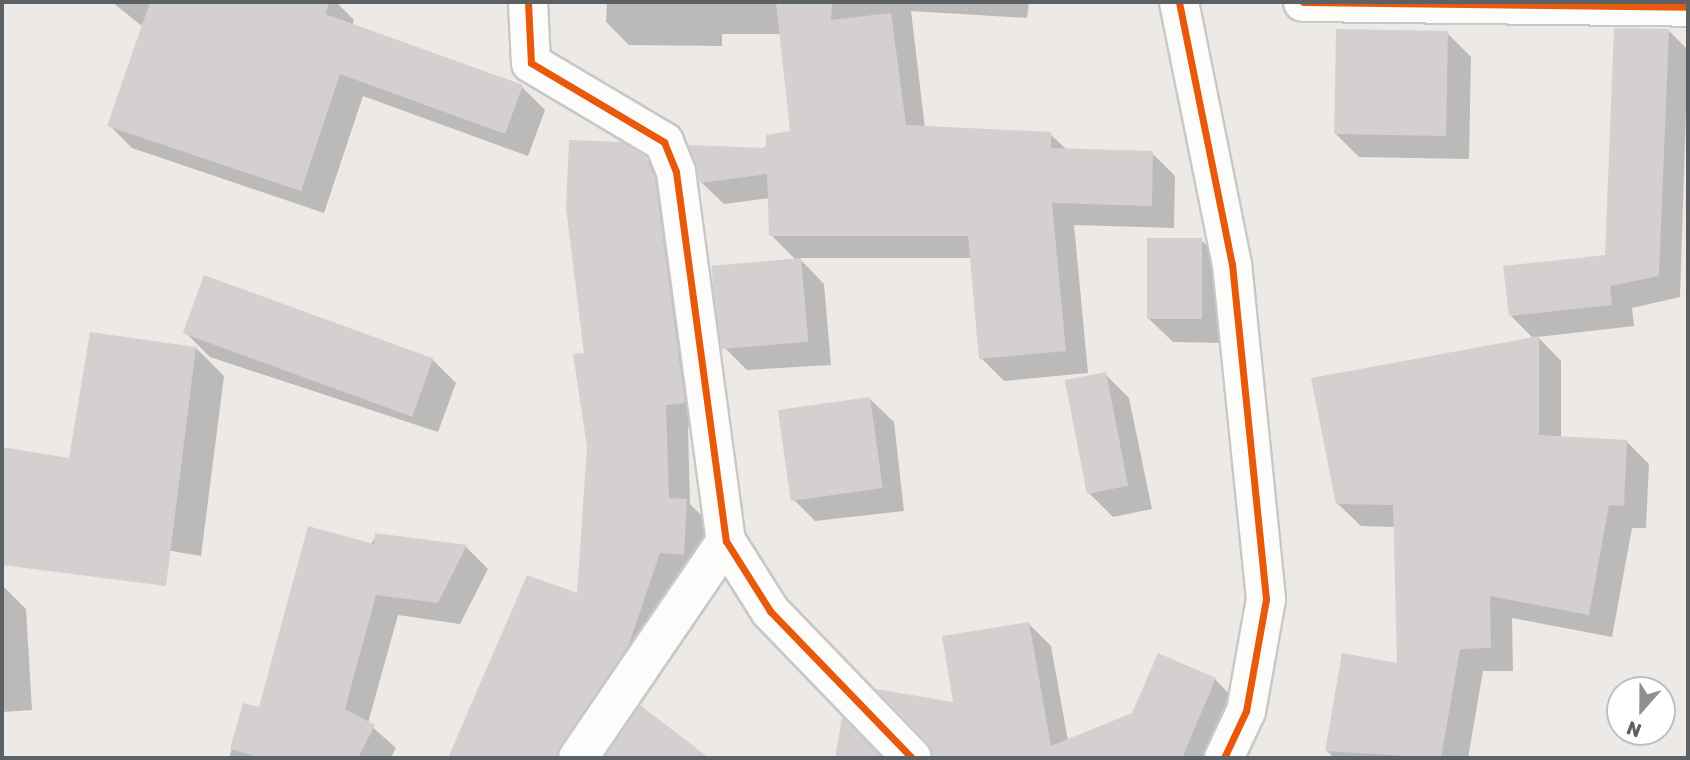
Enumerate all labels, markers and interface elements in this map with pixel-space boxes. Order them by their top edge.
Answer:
north arrow [1606,676,1676,746]
text: N [1624,716,1645,742]

